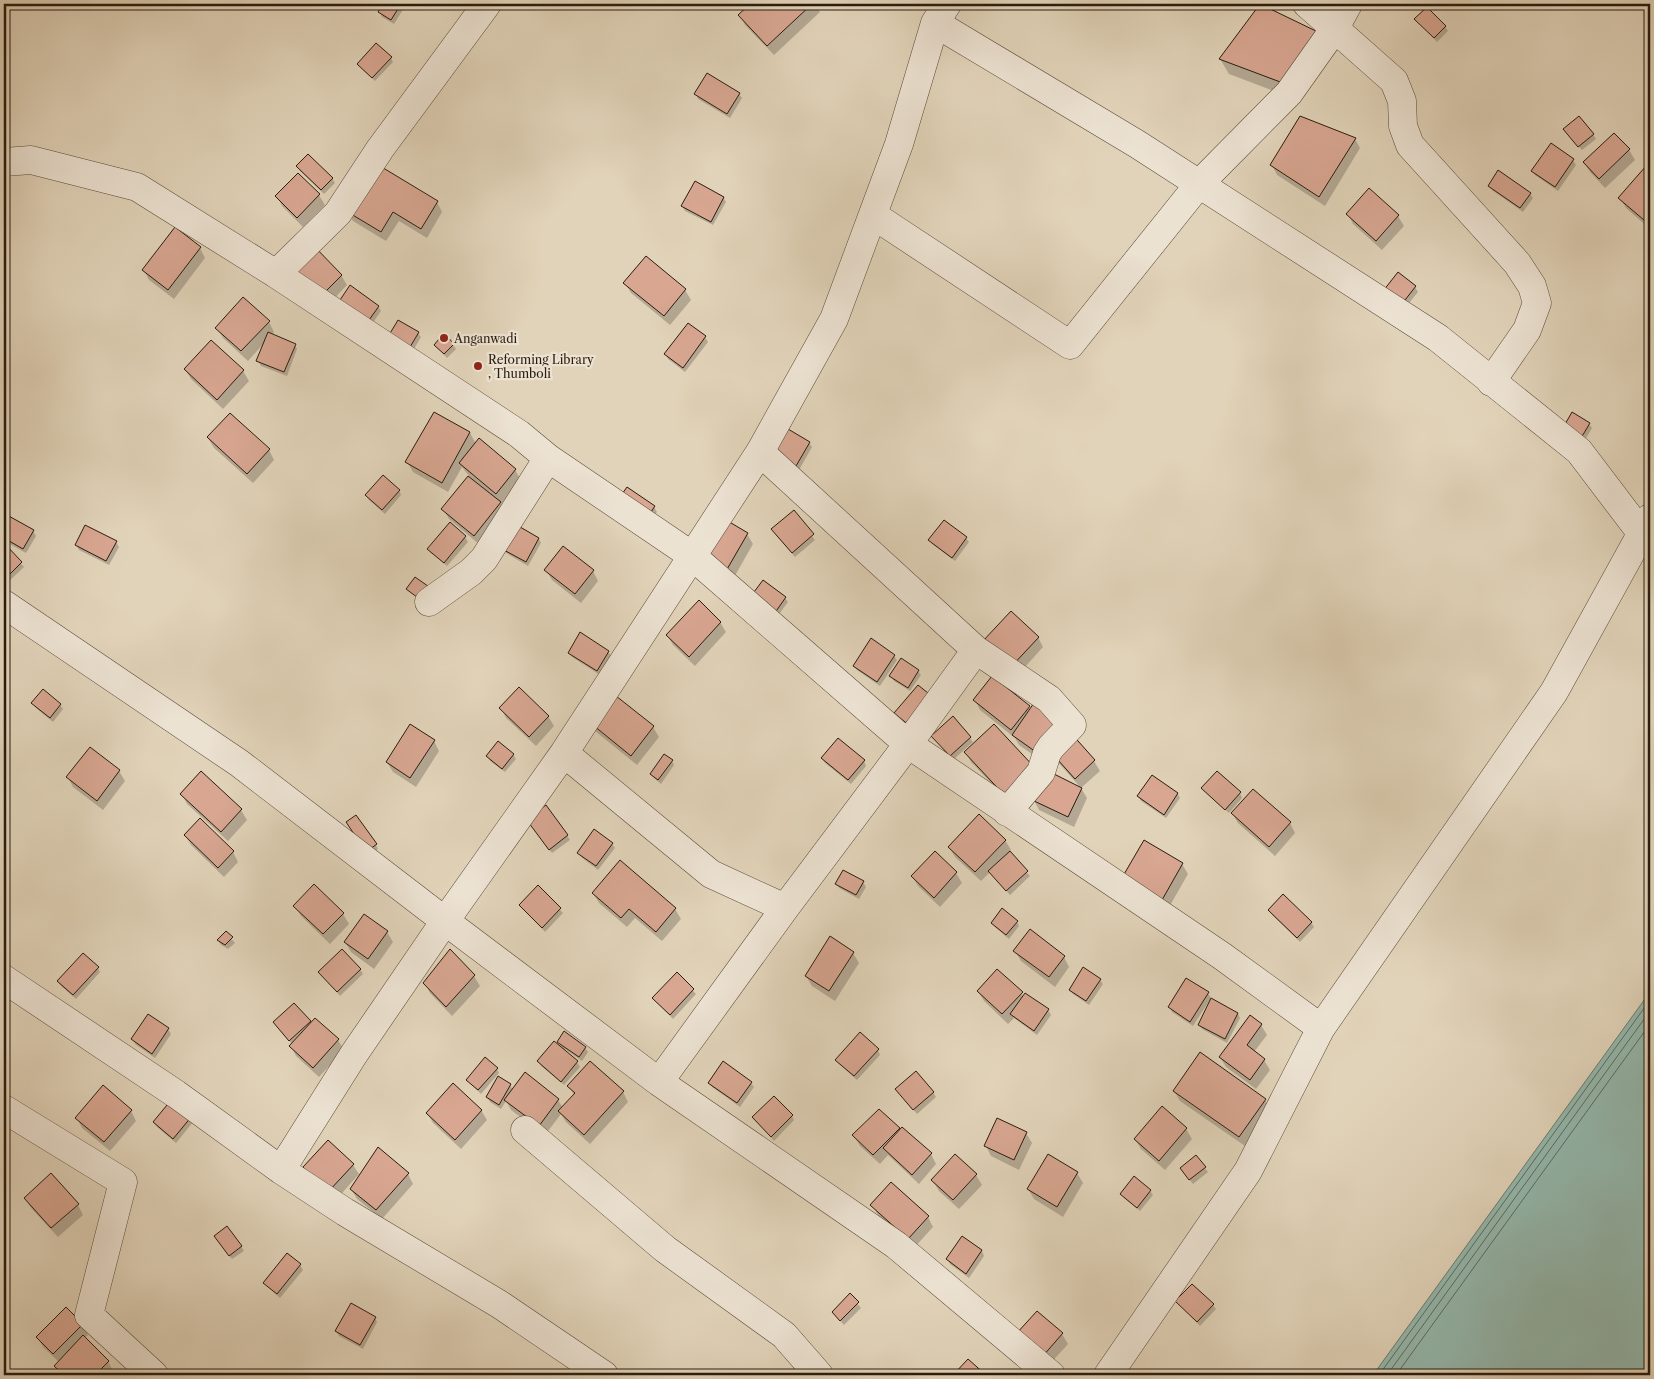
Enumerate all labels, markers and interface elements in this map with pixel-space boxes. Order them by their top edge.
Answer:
place label: Anganwadi [453,331,517,346]
marker: Anganwadi [438,332,450,344]
place label: Reforming Library , Thumboli [488,352,594,381]
marker: Reforming Library , Thumboli [472,360,484,372]

